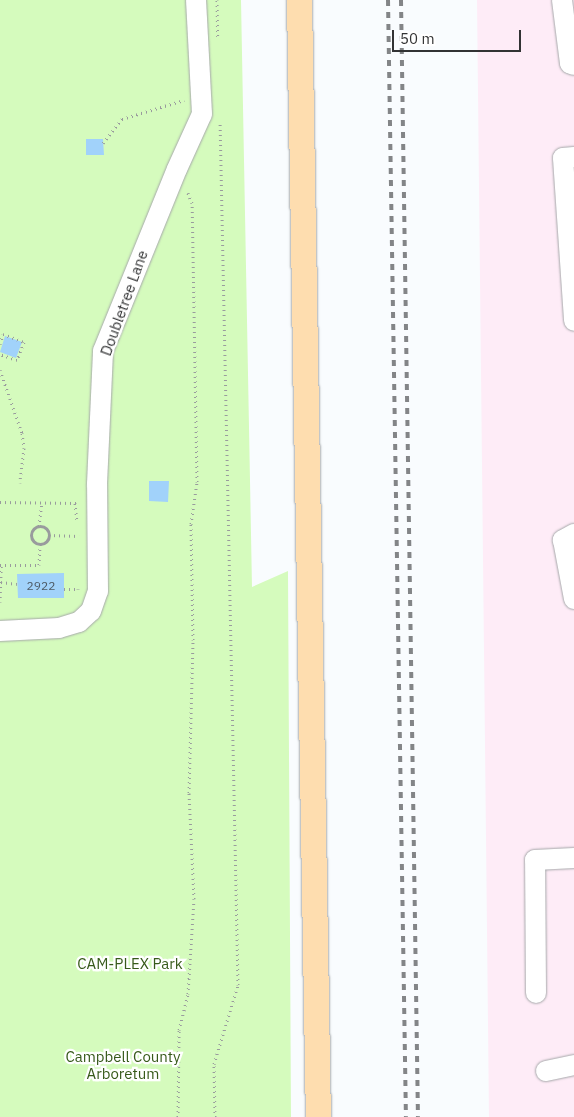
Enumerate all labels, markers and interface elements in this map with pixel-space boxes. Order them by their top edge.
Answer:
scale bar [394,20,523,52]
text: 50 m [400,29,435,48]
street label: Doubletree Lane [97,248,151,358]
house number: 2922 [27,579,55,593]
park label: CAM-PLEX Park [77,955,183,973]
park label: Campbell County Arboretum [65,1047,181,1082]

